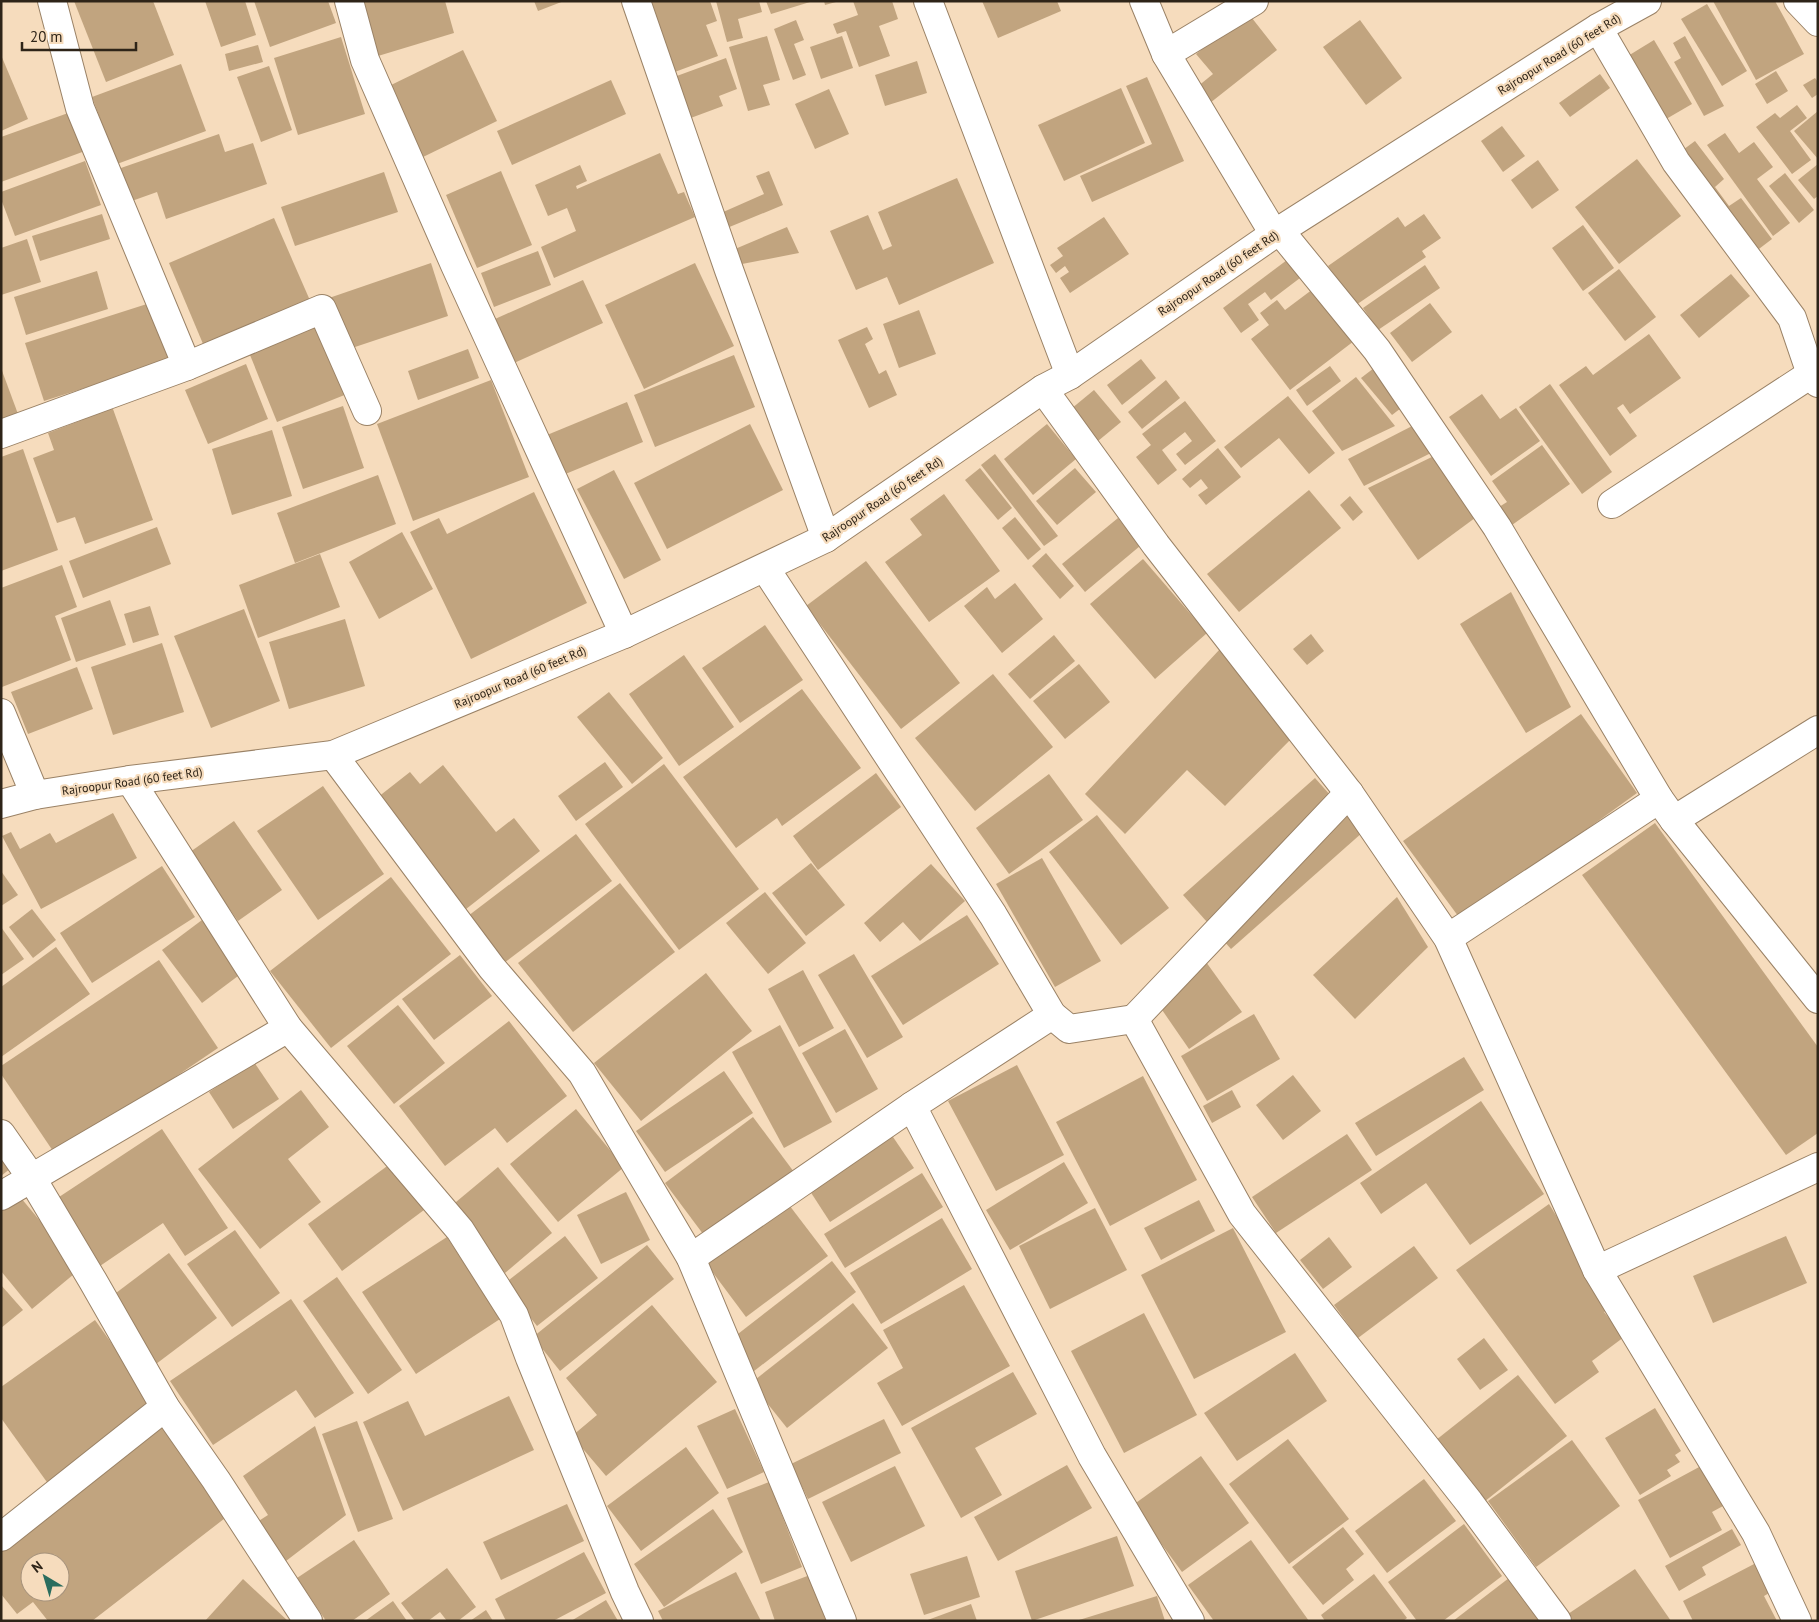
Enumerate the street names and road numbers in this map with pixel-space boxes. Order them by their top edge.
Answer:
street label: Rajroopur Road (60 feet Rd) [1495,10,1623,98]
street label: Rajroopur Road (60 feet Rd) [1155,227,1281,319]
street label: Rajroopur Road (60 feet Rd) [819,453,945,545]
street label: Rajroopur Road (60 feet Rd) [452,642,588,712]
street label: Rajroopur Road (60 feet Rd) [61,764,203,798]

